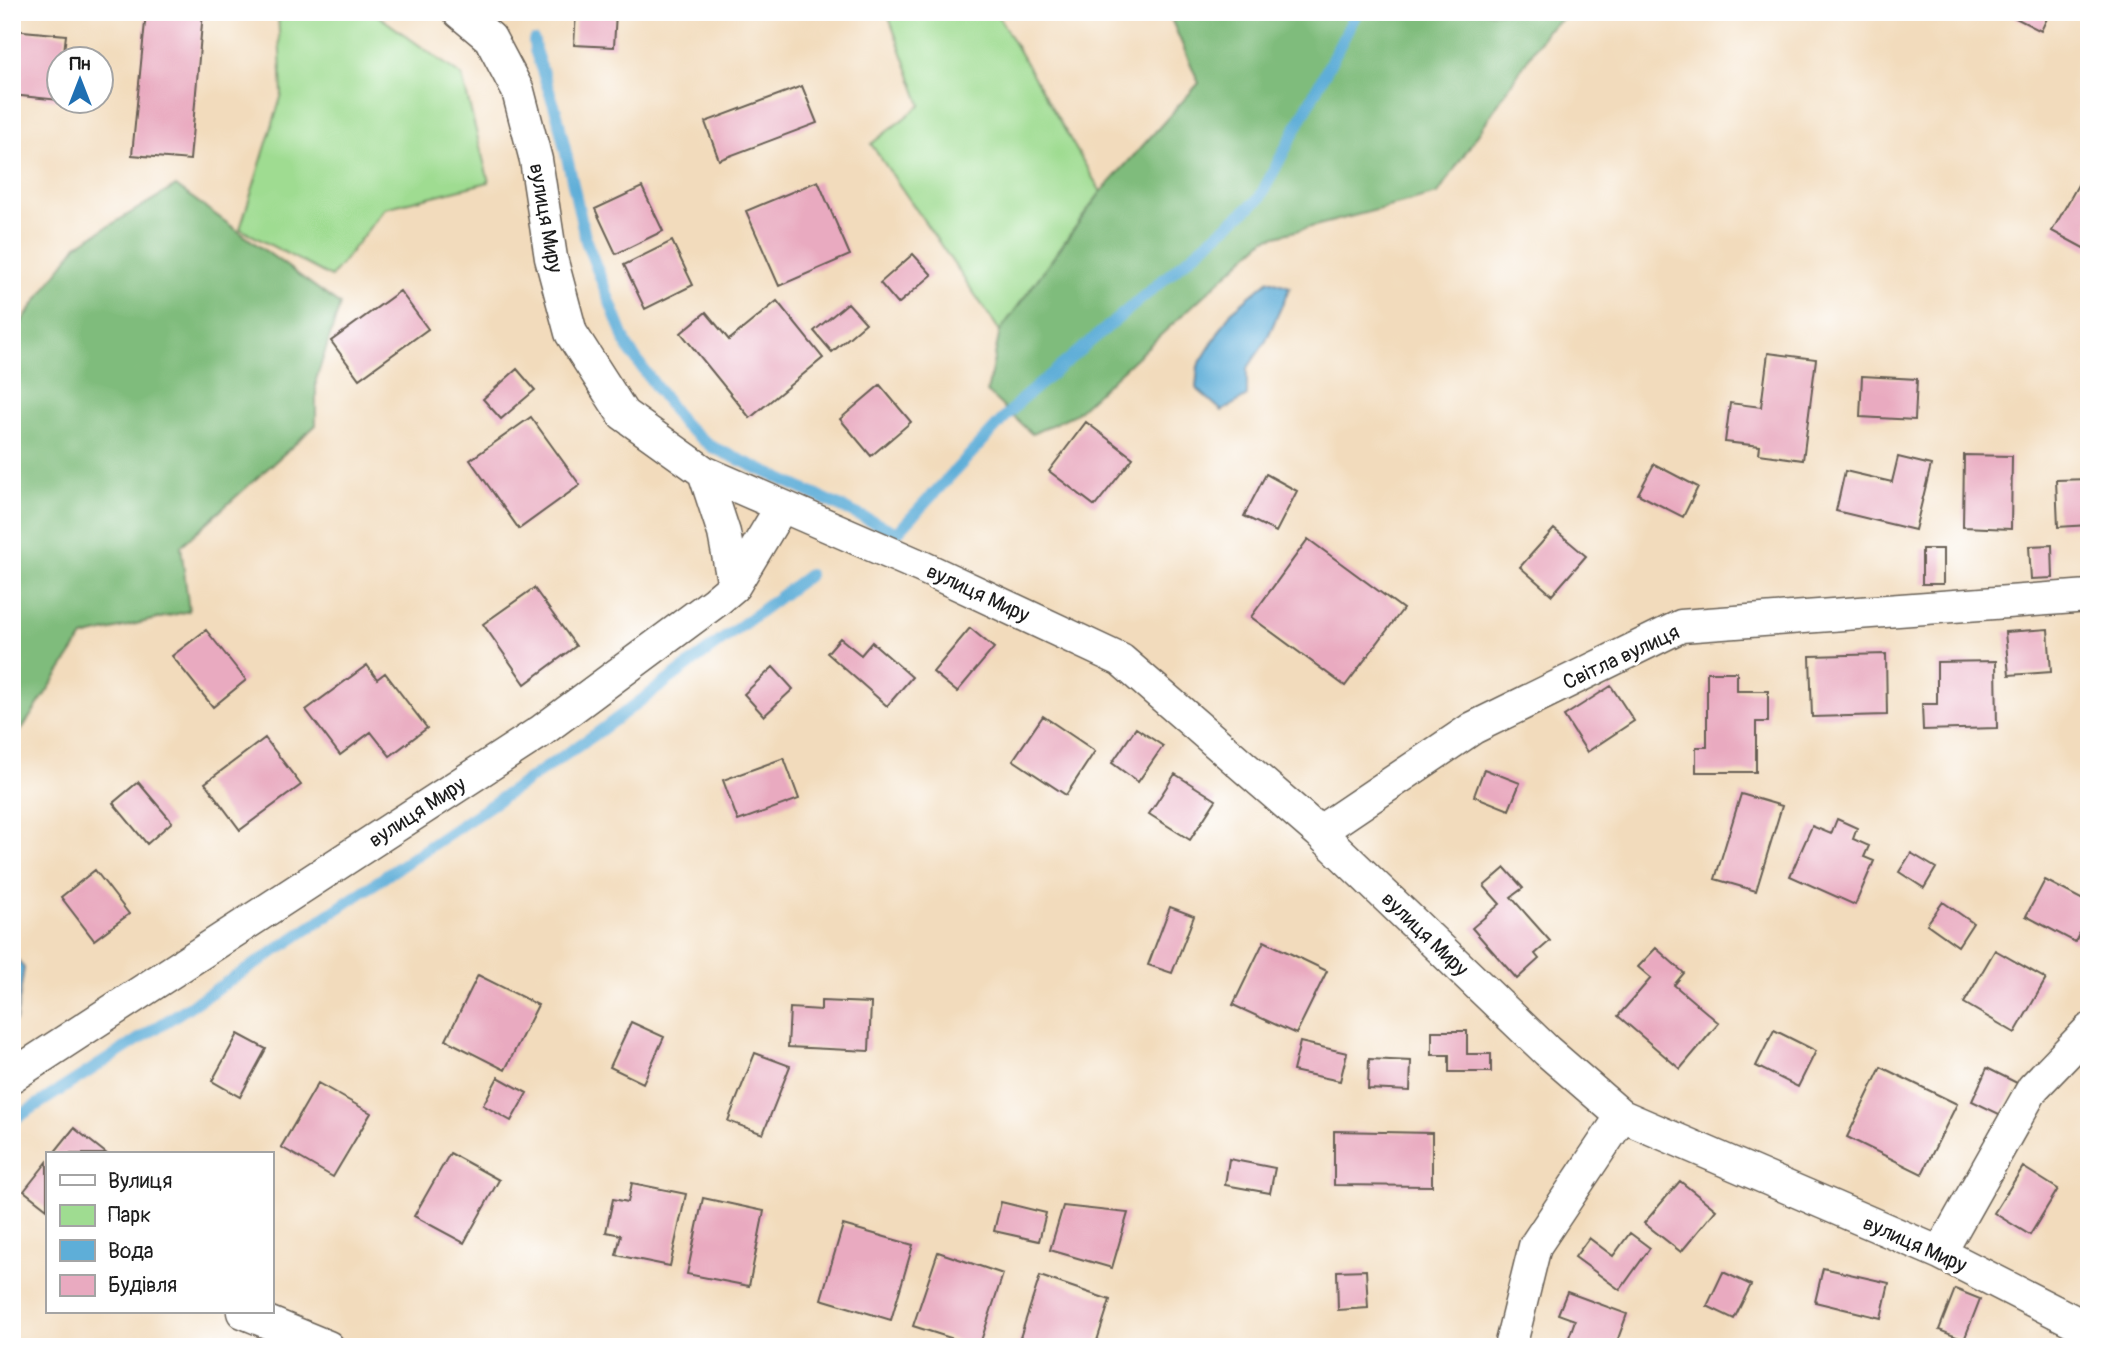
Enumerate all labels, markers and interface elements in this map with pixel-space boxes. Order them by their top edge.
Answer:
north arrow [46,46,116,116]
text: Пн [70,52,90,76]
street label: вулиця Миру [523,161,568,275]
street label: вулиця Миру [922,558,1034,629]
street label: Світла вулиця [1559,619,1684,696]
street label: вулиця Миру [364,771,471,854]
street label: вулиця Миру [1375,886,1474,983]
legend [46,1152,273,1314]
text: Вулиця [108,1168,172,1195]
text: Парк [108,1202,151,1229]
street label: вулиця Миру [1859,1210,1971,1279]
text: Вода [108,1238,154,1265]
text: Будівля [108,1272,177,1299]

